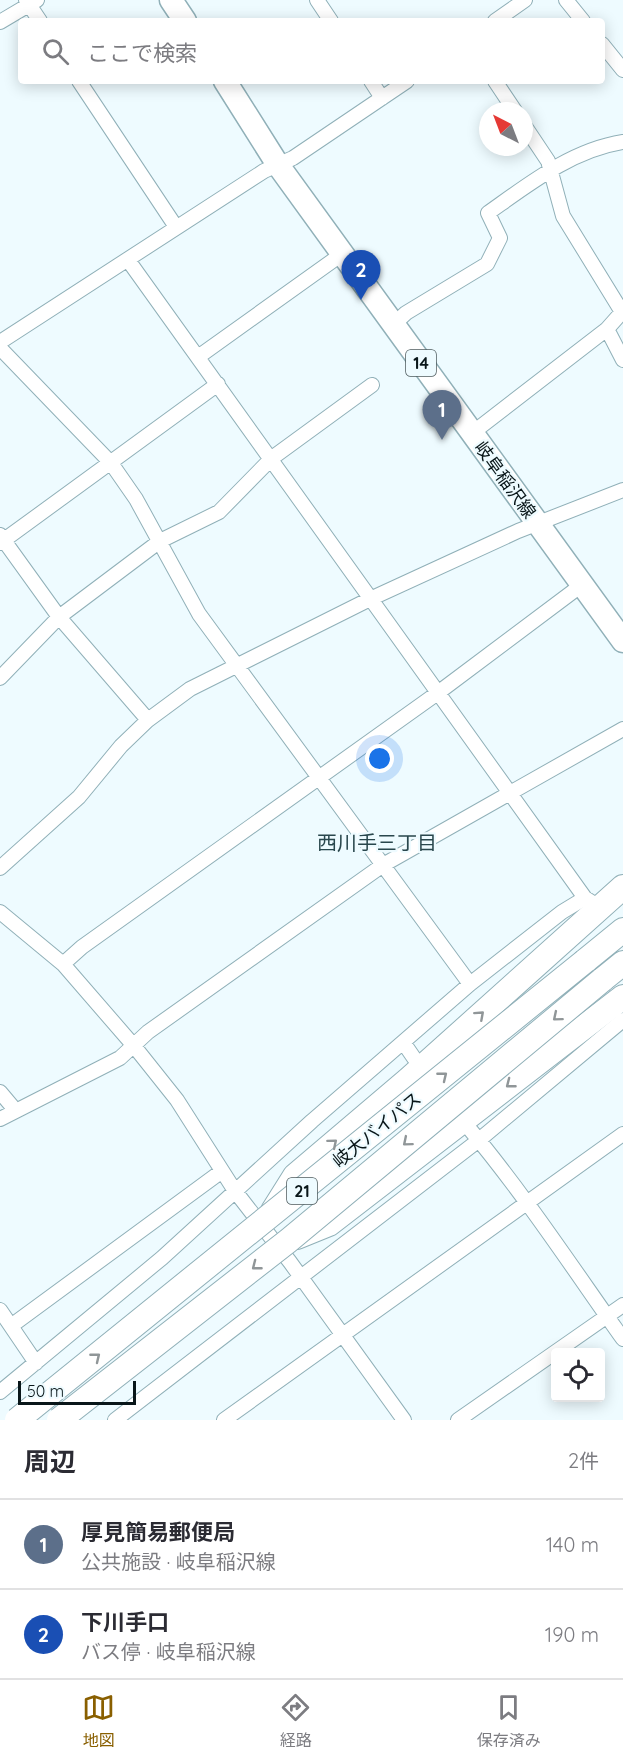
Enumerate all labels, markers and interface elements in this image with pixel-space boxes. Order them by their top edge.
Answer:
search box [18,18,605,84]
icon: search [39,35,72,68]
text: ここで検索 [87,39,197,67]
north arrow [479,102,533,156]
pin: 2 [342,250,380,300]
road number: 14 [406,350,436,376]
pin: 1 [422,390,462,440]
street label: 岐阜稲沢線 [470,437,541,523]
your location [365,744,394,773]
district label: 西川手三丁目 [317,830,437,855]
one-way arrow [553,1010,564,1021]
one-way arrow [473,1011,484,1022]
one-way arrow [436,1072,447,1083]
one-way arrow [506,1077,517,1088]
street label: 岐大バイパス [328,1087,426,1172]
one-way arrow [403,1134,414,1145]
one-way arrow [326,1140,337,1151]
road number: 21 [287,1178,317,1204]
one-way arrow [252,1258,263,1269]
map controls [551,1348,605,1402]
button: locate [551,1348,605,1402]
one-way arrow [89,1354,100,1365]
scale bar [18,1378,136,1406]
text: 50 m [27,1381,64,1401]
text: 周辺 [24,1445,76,1478]
text: 2件 [568,1448,599,1473]
text: 厚見簡易郵便局 [81,1518,235,1546]
text: 1 [40,1532,47,1557]
text: 140 m [546,1532,599,1557]
text: 公共施設 · 岐阜稲沢線 [81,1549,276,1574]
text: 下川手口 [81,1608,169,1636]
text: 2 [38,1622,49,1647]
text: 190 m [545,1622,599,1647]
text: バス停 · 岐阜稲沢線 [81,1639,256,1664]
tab: 地図 [82,1691,115,1751]
tab: 経路 [279,1691,312,1751]
tab: 保存済み [477,1691,541,1751]

